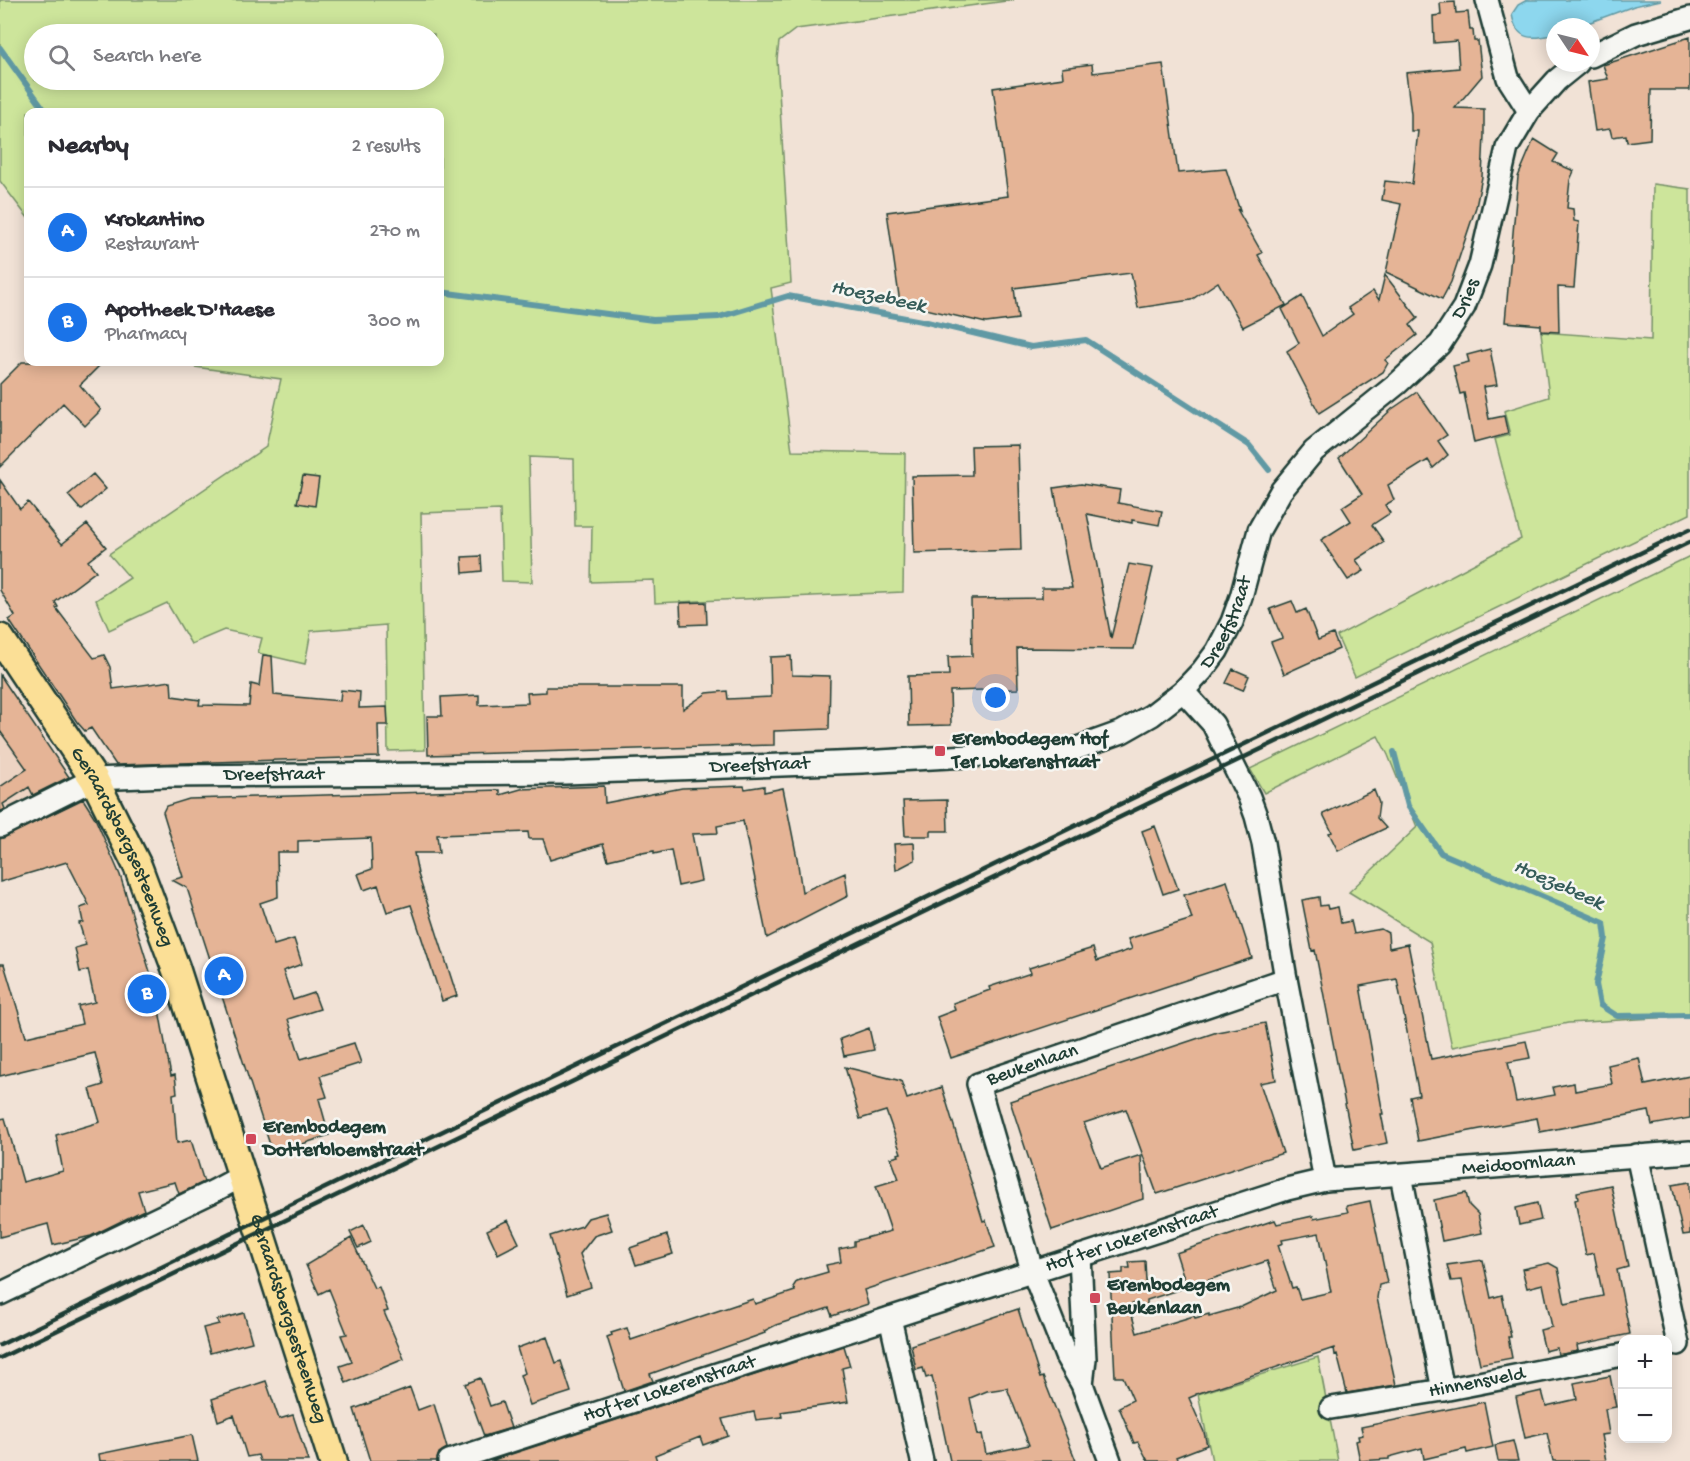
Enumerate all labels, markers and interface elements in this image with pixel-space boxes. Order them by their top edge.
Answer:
north arrow [1546,18,1600,72]
search box [24,24,444,90]
icon: search [45,41,78,74]
text: Search here [93,44,201,70]
text: Nearby [48,132,129,163]
text: 2 results [351,136,420,159]
text: Krokantino [105,208,204,234]
text: A [62,221,73,244]
text: 270 m [370,221,420,244]
text: Restaurant [105,234,198,257]
street label: Dries [1446,275,1485,326]
water label: Hoezebeek [828,276,930,321]
text: Apotheek D'Haese [105,298,274,324]
text: B [62,311,73,334]
text: 300 m [368,311,420,334]
text: Pharmacy [105,324,187,347]
street label: Dreefstraat [1195,572,1258,676]
your location [981,683,1010,712]
place label: Erembodegem Hof Ter Lokerenstraat [950,729,1109,775]
street label: Geraardsbergsesteenweg [65,743,178,950]
marker: Erembodegem Hof Ter Lokerenstraat [933,744,947,758]
street label: Dreefstraat [707,752,812,779]
street label: Dreefstraat [222,763,326,787]
water label: Hoezebeek [1509,855,1609,918]
pin: A [204,954,244,998]
pin: B [128,972,166,1016]
street label: Beukenlaan [983,1039,1082,1092]
place label: Erembodegem Dotterbloemstraat [261,1117,425,1163]
marker: Erembodegem Dotterbloemstraat [244,1132,258,1146]
street label: Meidoornlaan [1461,1149,1576,1181]
street label: Hof ter Lokerenstraat [1043,1200,1223,1278]
street label: Geraardsbergsesteenweg [243,1211,332,1426]
place label: Erembodegem Beukenlaan [1106,1275,1231,1321]
marker: Erembodegem Beukenlaan [1088,1291,1102,1305]
map controls [1618,1335,1672,1443]
button: + [1618,1335,1672,1389]
street label: Hof ter Lokerenstraat [581,1350,761,1428]
street label: Hinnensveld [1427,1362,1529,1404]
button: − [1618,1389,1672,1443]

